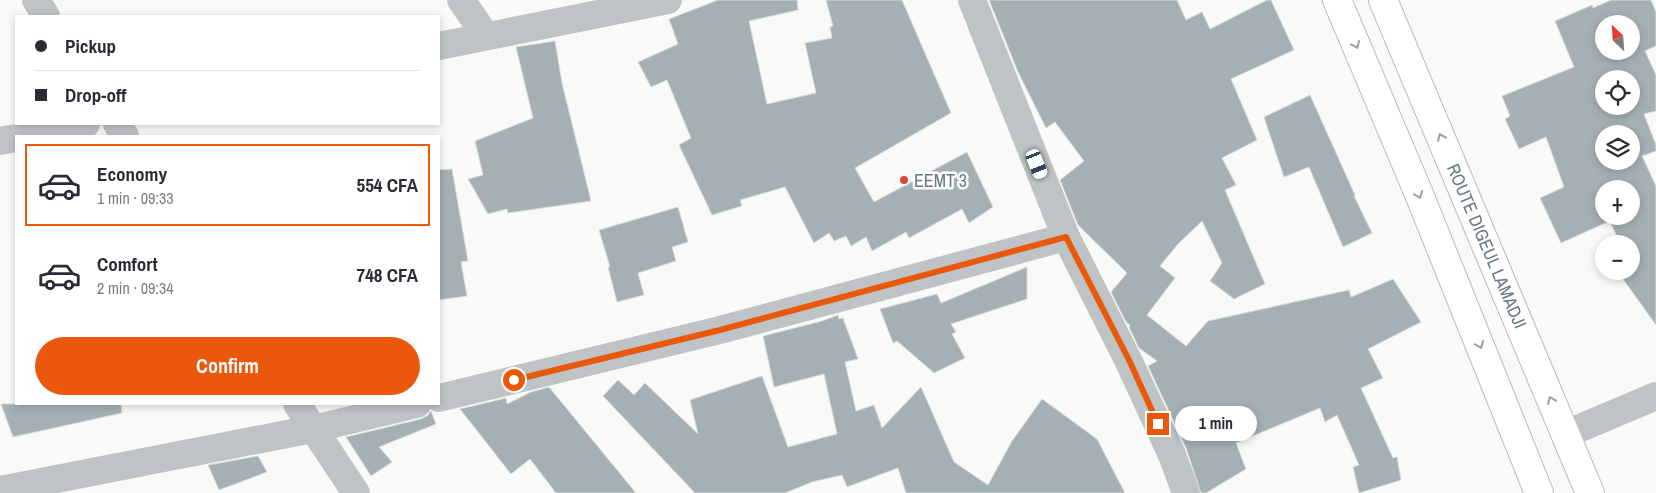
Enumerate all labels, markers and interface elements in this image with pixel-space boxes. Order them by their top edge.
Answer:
north arrow [1595,15,1640,60]
map controls [1595,15,1640,280]
text: Pickup [65,33,116,59]
one-way arrow [1350,40,1360,49]
button: locate [1595,70,1640,115]
text: Drop-off [65,82,126,108]
button: layers [1595,125,1640,170]
one-way arrow [1437,133,1448,142]
car [1024,147,1049,181]
street label: ROUTE DIGEUL LAMADJI [1441,160,1533,332]
text: Economy [97,161,167,187]
icon: car [37,163,82,208]
place label: EEMT 3 [914,168,967,193]
text: 554 CFA [357,172,418,198]
marker: EEMT 3 [898,174,910,186]
button: + [1595,180,1640,225]
text: 1 min · 09:33 [97,187,174,209]
one-way arrow [1413,190,1423,199]
button: − [1595,235,1640,280]
text: Comfort [97,251,158,277]
icon: car [37,253,82,298]
text: 748 CFA [357,262,418,288]
text: 2 min · 09:34 [97,277,174,299]
button: Confirm [35,337,420,395]
one-way arrow [1474,341,1484,349]
route start [503,369,525,391]
one-way arrow [1547,396,1558,405]
callout: 1 min [1176,406,1258,442]
text: 1 min [1199,412,1233,434]
route end [1147,413,1169,435]

